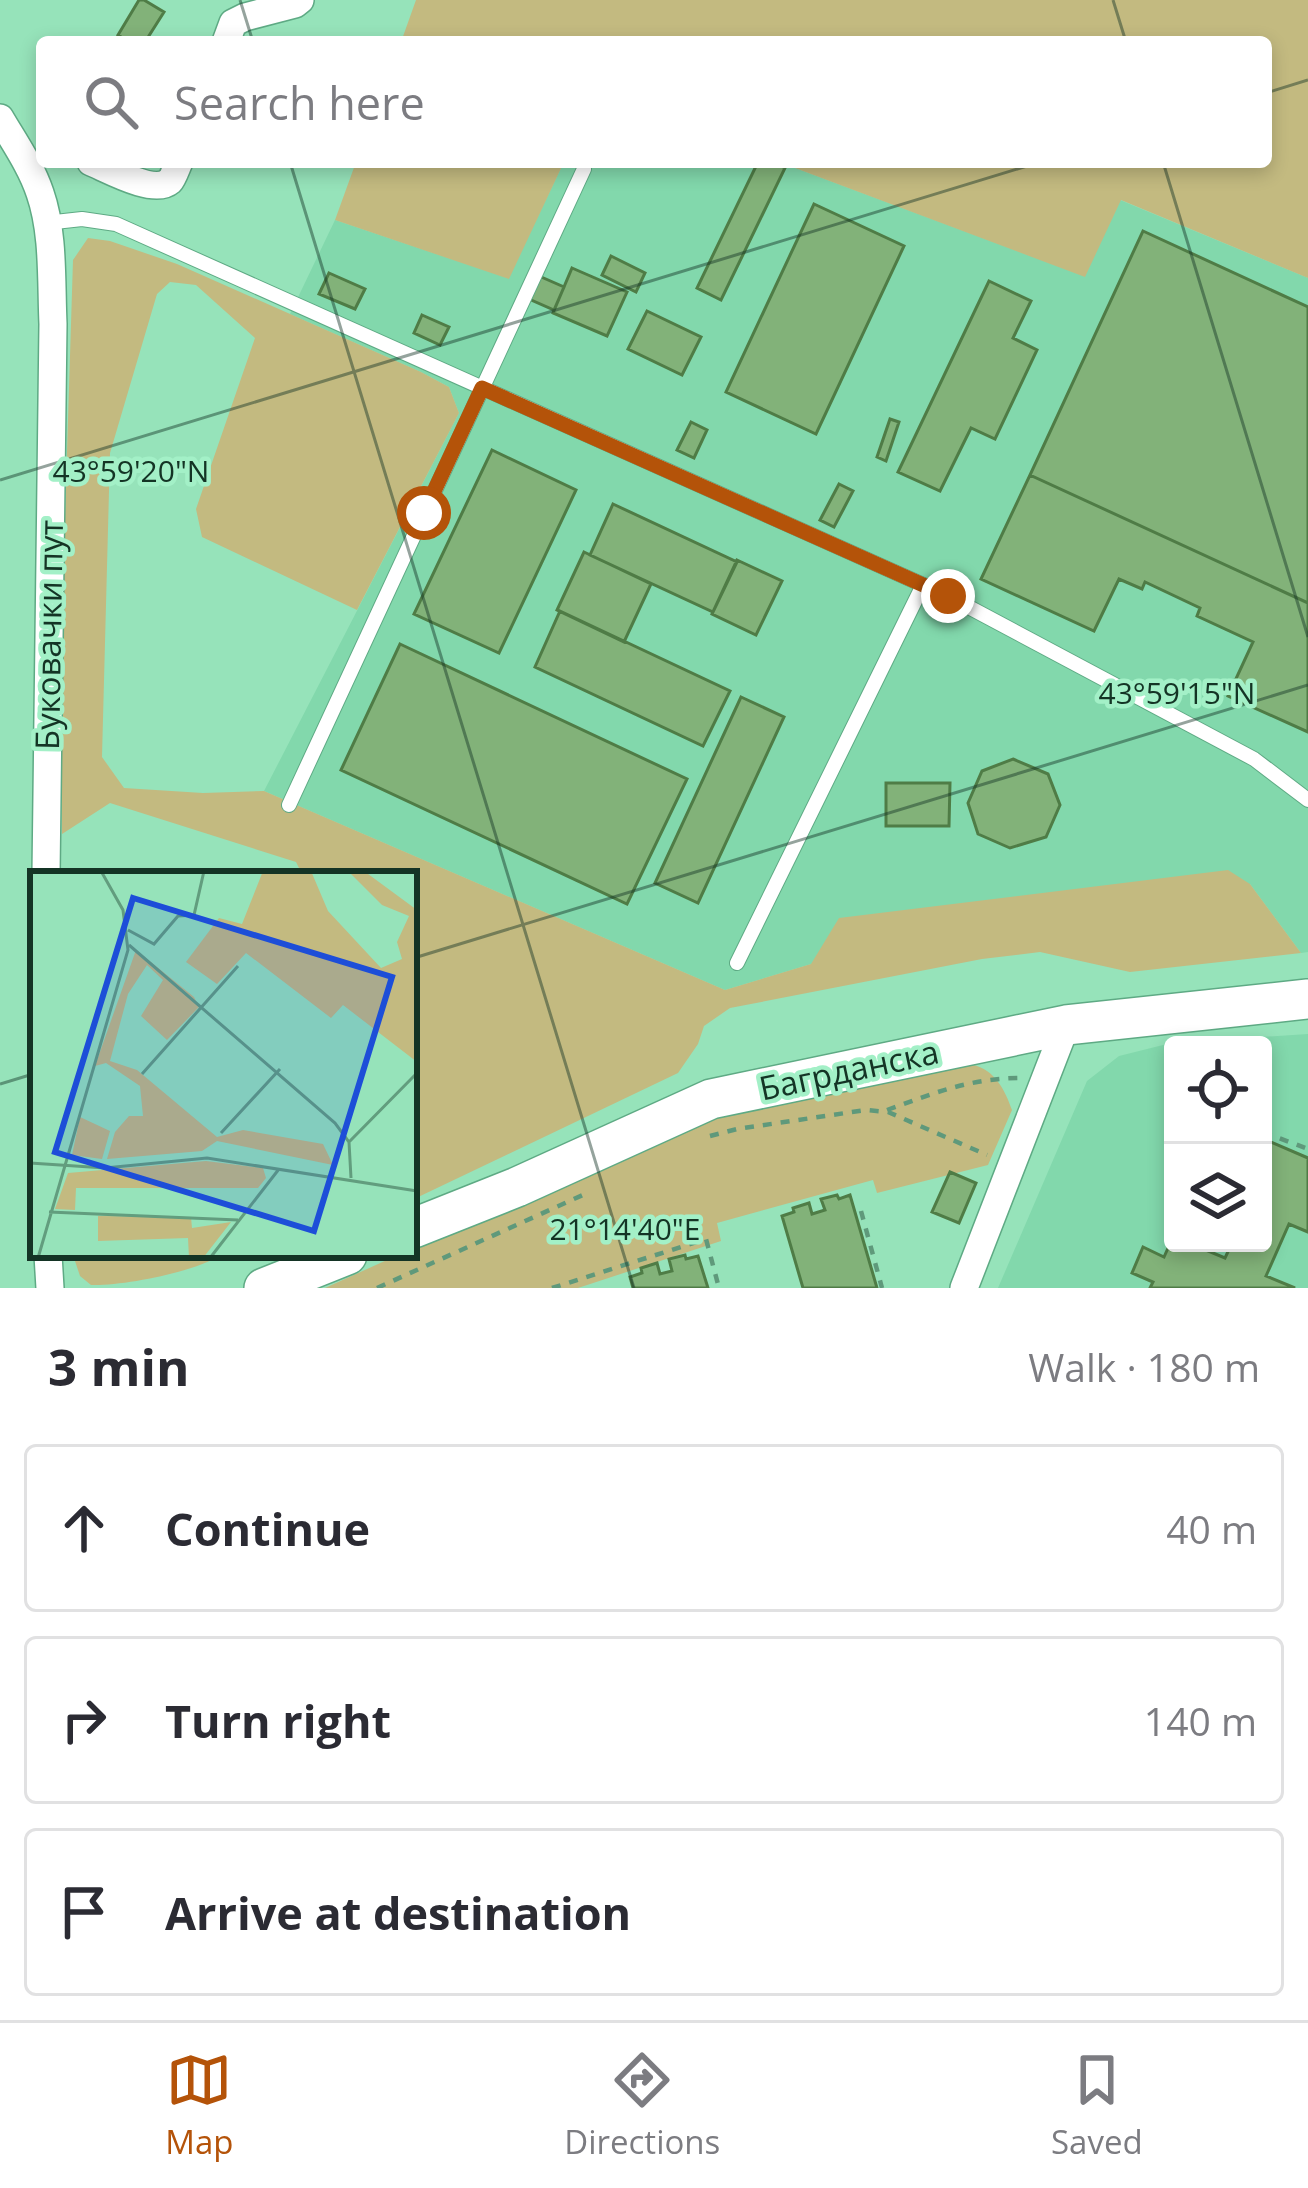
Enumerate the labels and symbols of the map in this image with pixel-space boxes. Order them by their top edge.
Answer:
text: 43°59'20"N [53,450,209,491]
route start [397,486,451,540]
street label: Буковачки пут [24,520,73,750]
route end [921,569,975,623]
text: 43°59'15"N [1099,672,1255,713]
inset map [30,871,417,1258]
street label: Багрданска [755,1029,943,1110]
text: 21°14'40"E [550,1208,700,1249]

